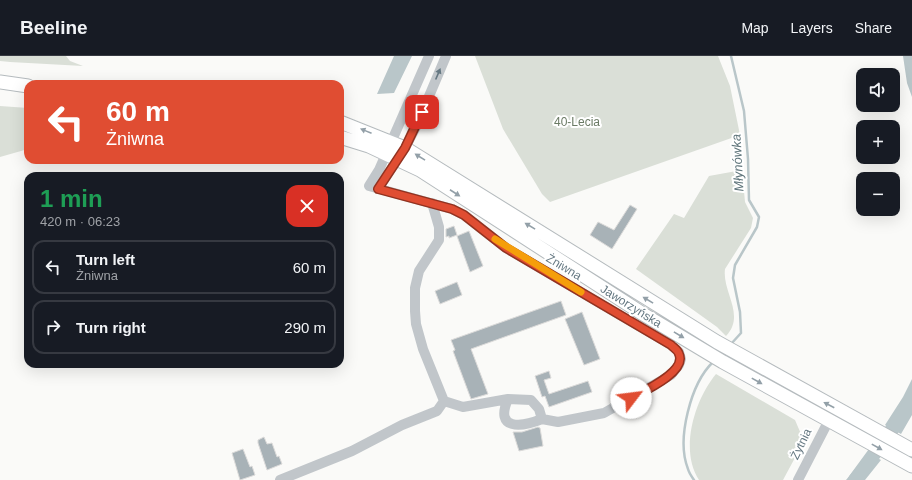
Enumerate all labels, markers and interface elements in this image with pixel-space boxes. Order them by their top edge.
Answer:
text: Beeline [20,17,88,38]
text: Map [741,20,769,36]
text: Layers [791,20,833,36]
text: Share [855,20,892,36]
one-way arrow [435,68,441,80]
map controls [856,68,900,216]
button: sound [856,68,900,112]
pin [405,95,439,129]
icon: left [40,96,92,148]
text: 60 m [106,96,170,127]
icon: arrive [411,101,433,123]
park label: 40-Lecia [554,115,600,129]
button: + [856,120,900,164]
one-way arrow [359,128,371,134]
text: Żniwna [106,129,164,149]
water label: Młynówka [728,134,747,192]
one-way arrow [414,154,426,161]
button: − [856,172,900,216]
text: 1 min [40,185,103,212]
button: close [286,185,328,227]
one-way arrow [450,189,460,197]
text: 420 m · 06:23 [40,214,120,229]
one-way arrow [524,223,536,230]
text: Turn left [76,251,135,268]
street label: Żniwna [544,251,584,283]
icon: left [42,256,64,278]
text: 60 m [293,259,326,276]
text: Żniwna [76,268,118,283]
street label: Jaworzyńska [598,282,664,330]
one-way arrow [642,296,654,303]
icon: right [42,316,64,338]
text: Turn right [76,319,146,336]
text: 290 m [284,319,326,336]
one-way arrow [673,332,685,339]
position arrow [610,377,652,419]
one-way arrow [751,377,763,384]
one-way arrow [823,401,835,408]
street label: Żytnia [788,426,815,462]
one-way arrow [872,444,883,451]

